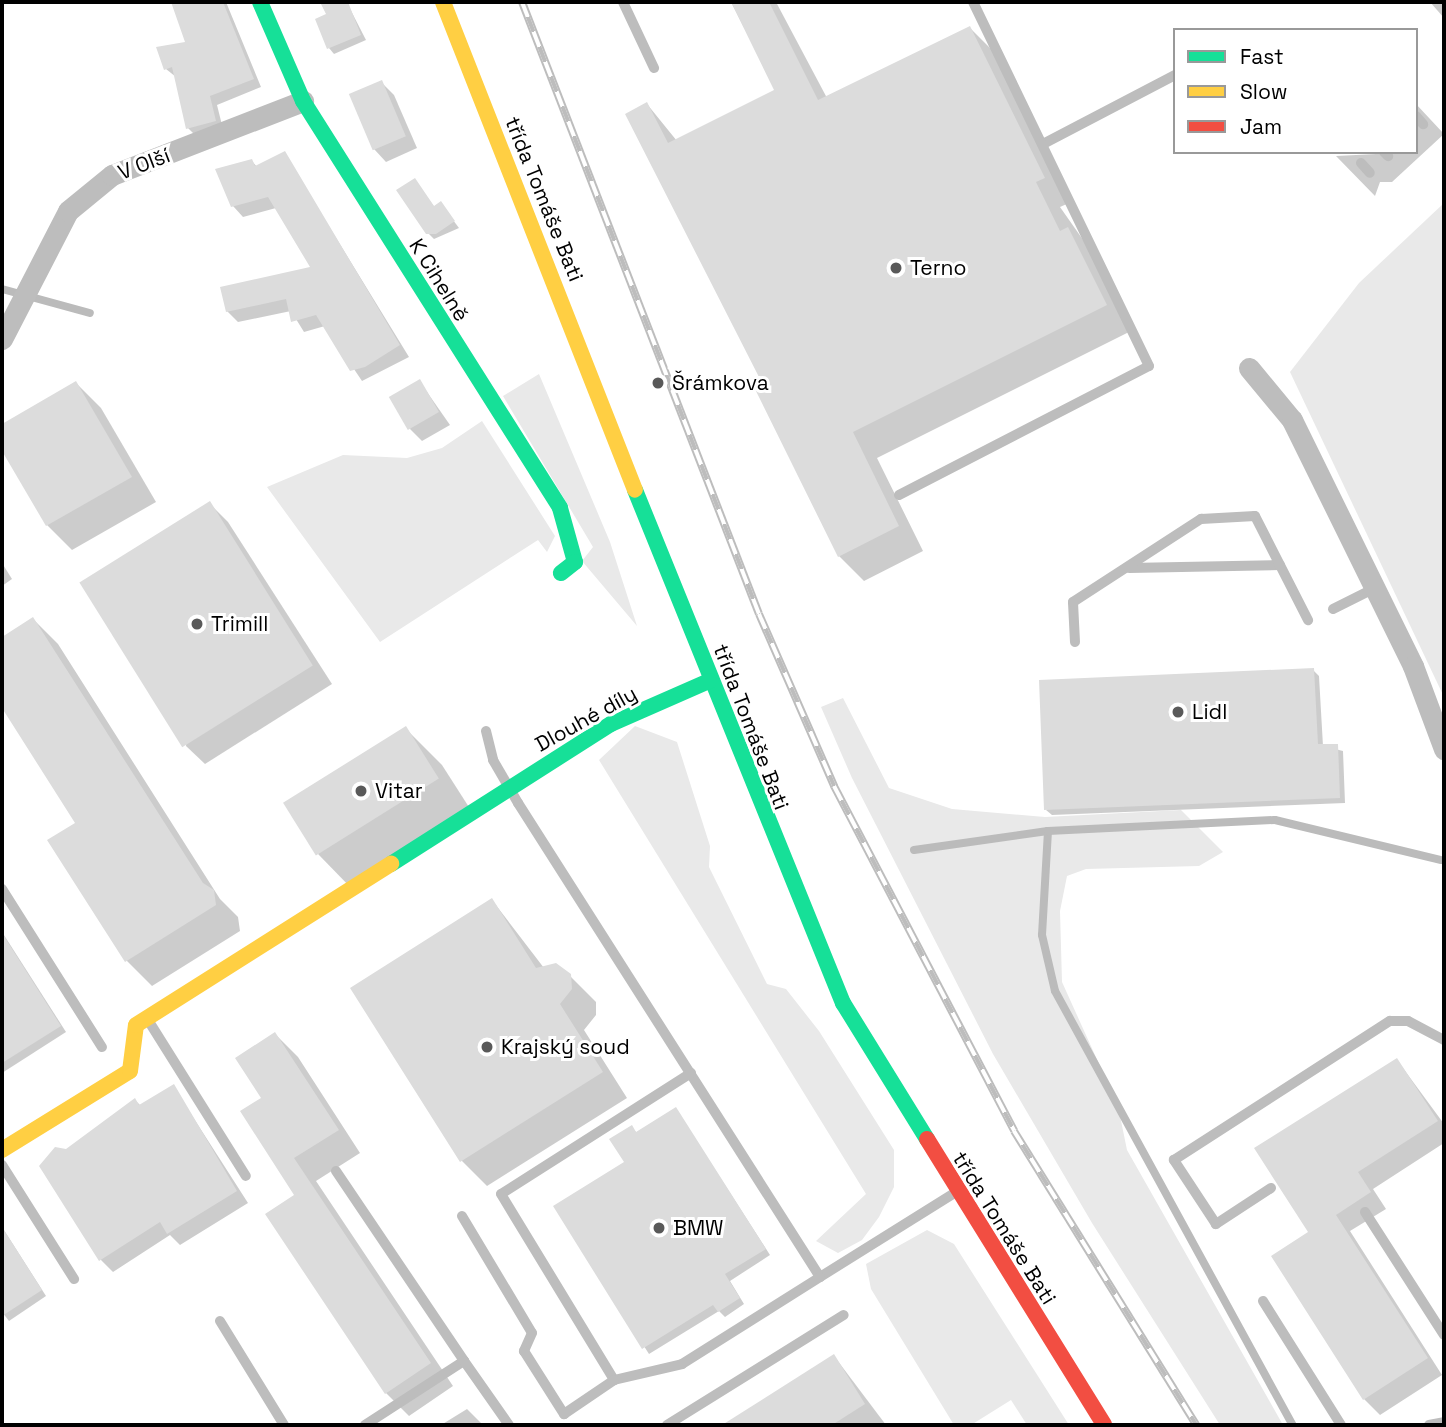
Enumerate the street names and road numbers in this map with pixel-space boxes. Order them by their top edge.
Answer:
street label: třída Tomáše Bati [499,113,589,285]
street label: V Olší [114,143,174,185]
street label: K Cihelně [404,234,474,326]
street label: třída Tomáše Bati [708,640,794,814]
street label: Dlouhé díly [531,681,641,757]
street label: třída Tomáše Bati [947,1147,1061,1309]

